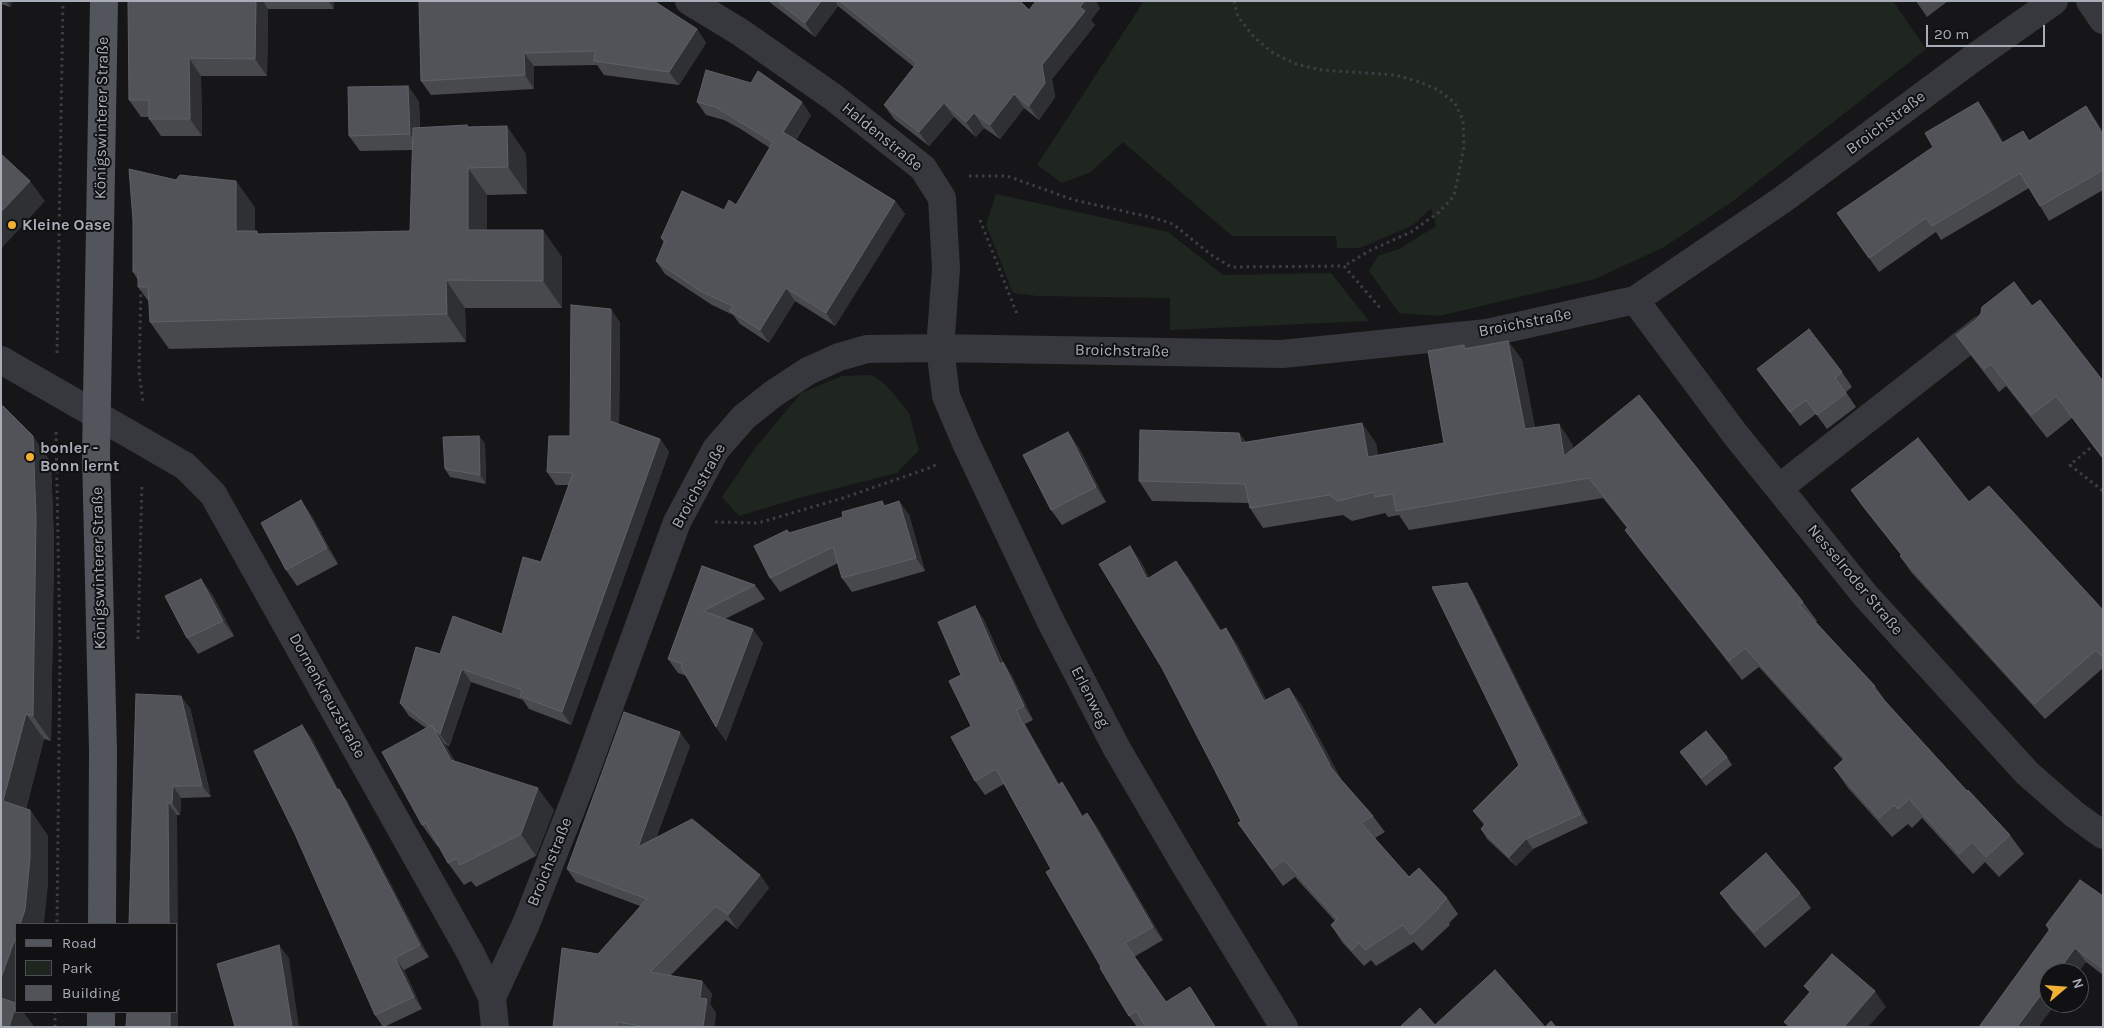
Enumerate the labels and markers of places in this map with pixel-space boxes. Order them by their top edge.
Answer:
place label: Kleine Oase [22,215,111,235]
marker: Kleine Oase [6,219,18,231]
place label: bonler - Bonn lernt [40,438,119,476]
marker: bonler - Bonn lernt [24,451,36,463]

